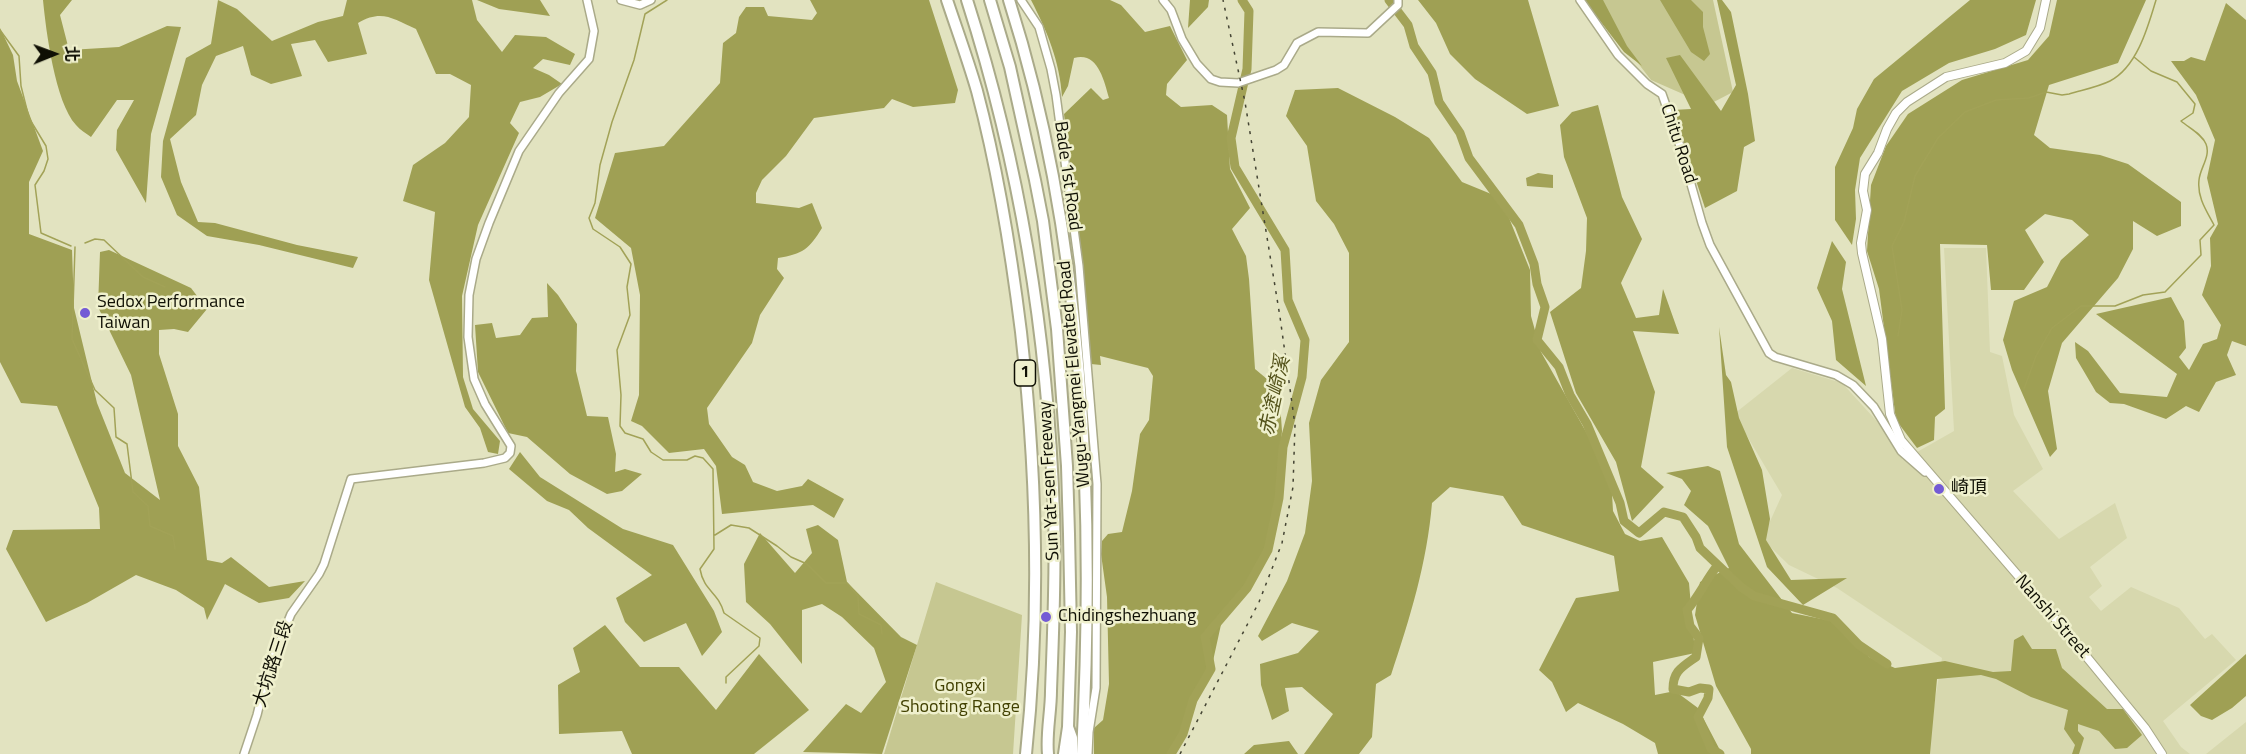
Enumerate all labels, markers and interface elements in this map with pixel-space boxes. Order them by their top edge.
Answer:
north arrow [24,24,84,84]
text: 北 [60,45,84,62]
street label: Chitu Road [1655,102,1701,186]
street label: Bade 1st Road [1049,120,1085,232]
street label: Wugu-Yangmei Elevated Road [1054,260,1096,488]
place label: Sedox Performance Taiwan [97,292,245,334]
marker: Sedox Performance Taiwan [78,306,92,320]
water label: 赤塗崎溪 [1256,354,1296,438]
road number: 1 [1014,360,1036,386]
street label: Sun Yat-sen Freeway [1035,401,1065,561]
place label: 崎頂 [1951,478,1987,500]
marker: 崎頂 [1932,482,1946,496]
street label: Nanshi Street [2010,571,2094,663]
place label: Chidingshezhuang [1058,606,1196,628]
marker: Chidingshezhuang [1039,610,1053,624]
street label: 大坑路三段 [250,618,298,710]
park label: Gongxi Shooting Range [900,676,1020,718]

